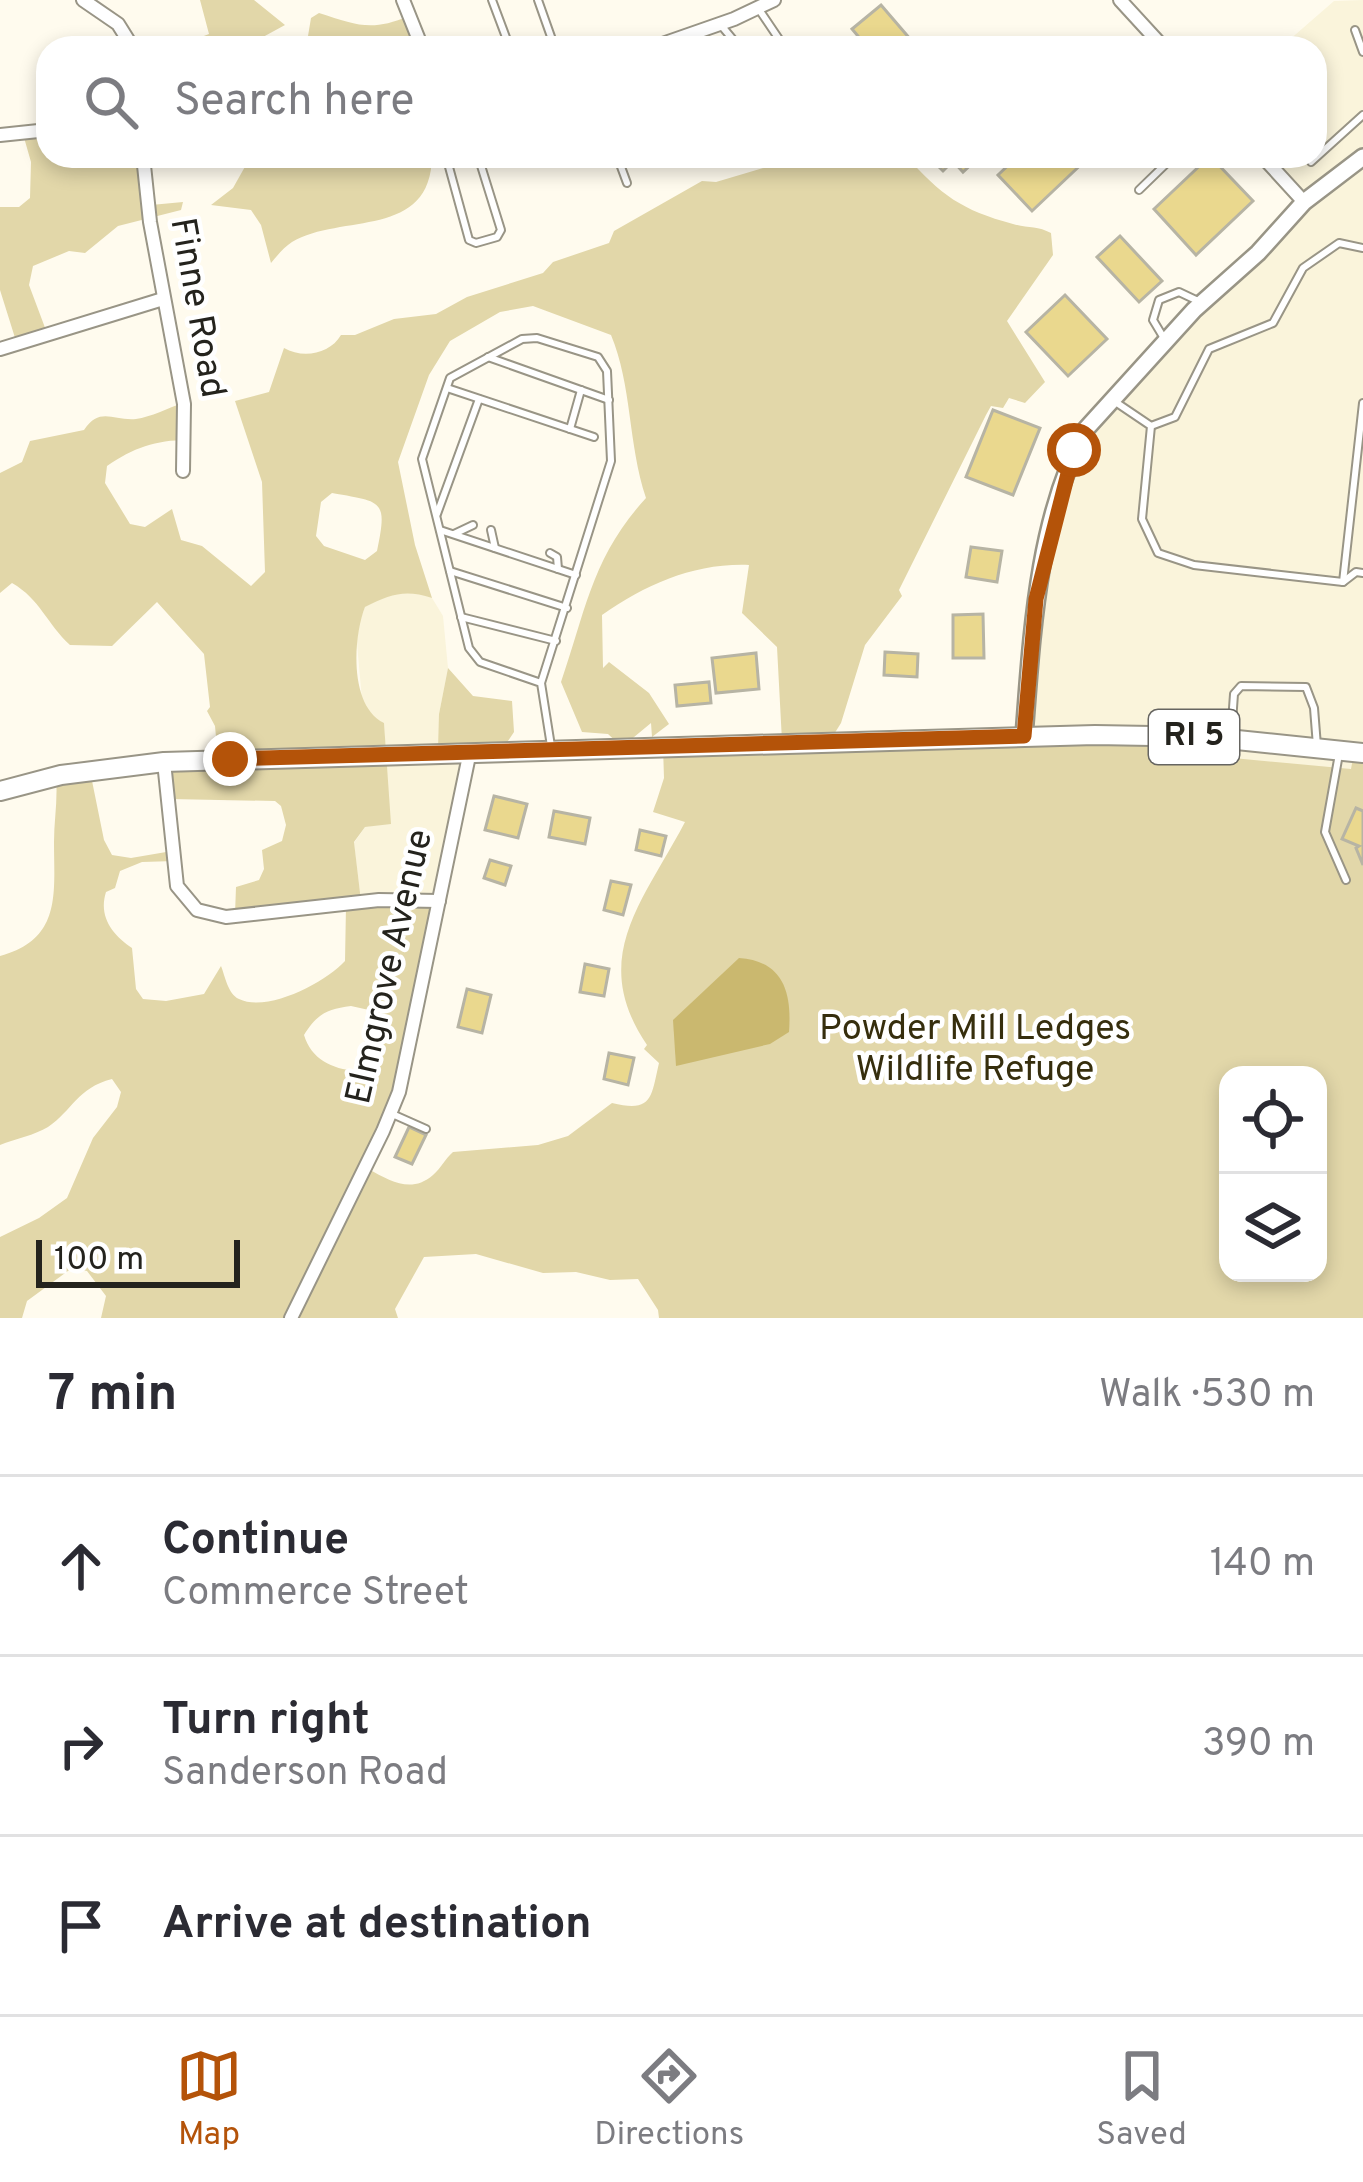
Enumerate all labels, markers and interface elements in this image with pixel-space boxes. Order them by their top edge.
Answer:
search box [36,36,1327,168]
icon: search [78,69,144,135]
text: Search here [174,74,414,131]
street label: Finne Road [158,214,234,402]
route start [1047,423,1101,477]
road number: RI 5 [1149,710,1239,764]
route end [203,732,257,786]
street label: Elmgrove Avenue [337,825,445,1109]
park label: Powder Mill Ledges Wildlife Refuge [819,1007,1131,1094]
map controls [1219,1066,1327,1282]
button: locate [1219,1066,1327,1174]
button: layers [1219,1174,1327,1282]
scale bar [36,1234,240,1287]
text: 100 m [54,1240,144,1282]
text: 7 min [48,1364,178,1429]
text: Walk · 530 m [1099,1372,1315,1421]
text: Continue [162,1513,349,1570]
icon: ahead [48,1533,114,1599]
text: 140 m [1210,1541,1315,1590]
text: Commerce Street [162,1570,469,1619]
text: Turn right [162,1693,370,1750]
icon: right [48,1713,114,1779]
text: 390 m [1202,1721,1315,1770]
text: Sanderson Road [162,1750,448,1799]
icon: arrive [48,1893,114,1959]
text: Arrive at destination [162,1897,592,1954]
tab: Map [176,2043,242,2157]
tab: Directions [594,2043,744,2157]
tab: Saved [1096,2043,1187,2157]

